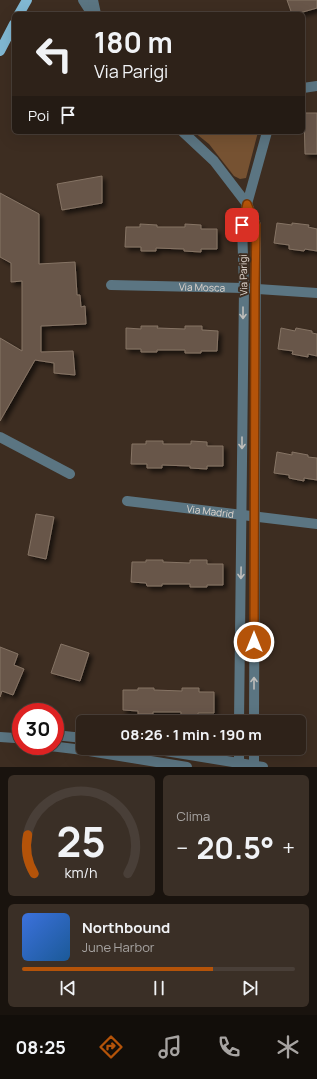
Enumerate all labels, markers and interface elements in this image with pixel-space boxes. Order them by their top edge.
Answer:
text: 180 m [94,23,173,61]
icon: left [28,28,80,80]
text: Via Parigi [94,59,168,83]
icon: arrive [57,104,79,126]
text: Poi [28,105,49,126]
pin [225,208,259,242]
icon: arrive [231,214,253,236]
street label: Via Parigi [236,254,250,296]
street label: Via Mosca [179,280,225,295]
one-way arrow [239,306,247,319]
one-way arrow [238,436,246,449]
street label: Via Madrid [186,501,235,521]
one-way arrow [237,566,245,579]
position arrow [233,621,275,663]
one-way arrow [250,677,258,690]
speed limit sign: 30 [12,703,64,755]
text: 08:26 · 1 min · 190 m [120,724,262,745]
text: Clima [177,807,210,825]
text: 25 [57,812,106,868]
text: 20.5° [196,827,274,868]
text: − [177,833,188,863]
text: + [282,833,295,863]
text: km/h [65,862,98,881]
text: Northbound [82,917,170,938]
text: June Harbor [82,938,155,956]
icon: previous [57,977,79,999]
icon: pause [148,977,170,999]
icon: next [239,977,261,999]
icon: directions [97,1033,125,1061]
icon: music [156,1033,184,1061]
icon: phone [215,1033,243,1061]
icon: climate [274,1033,302,1061]
text: 08:25 [15,1035,66,1059]

